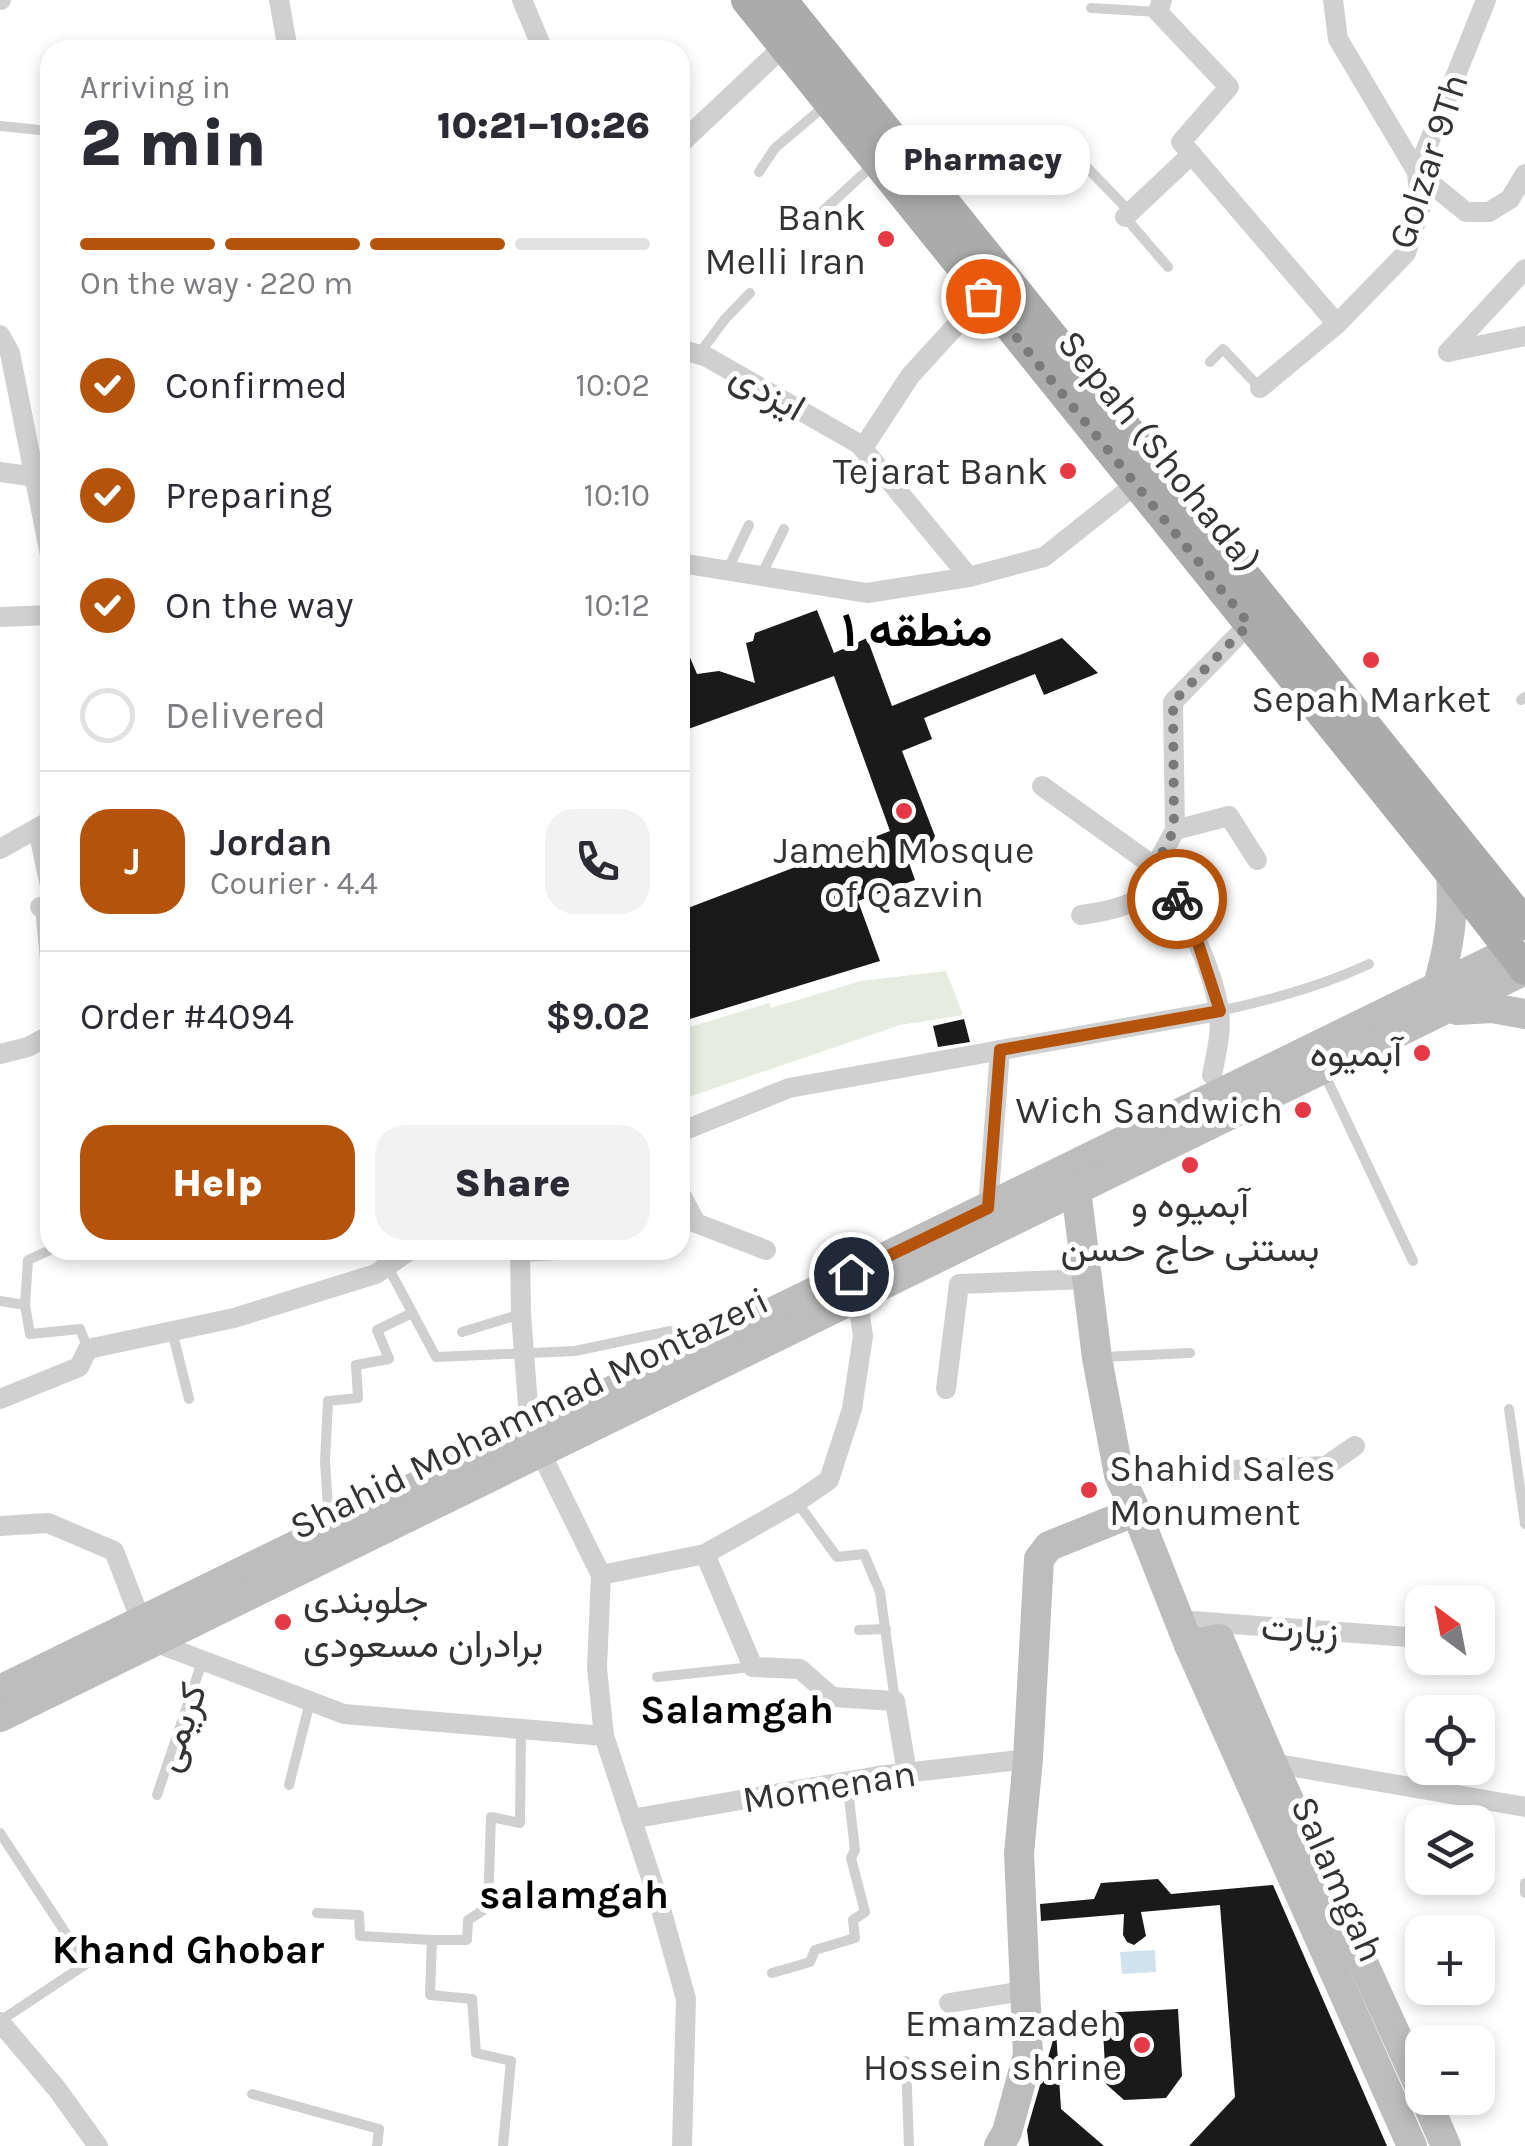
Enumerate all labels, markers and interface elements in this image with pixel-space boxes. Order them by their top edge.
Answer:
street label: Golzar 9Th [1379,68,1478,254]
text: Arriving in [80,69,231,106]
text: 10:21–10:26 [437,103,650,148]
text: 2 min [80,105,266,181]
callout: Pharmacy [876,126,1090,196]
text: Pharmacy [903,141,1062,178]
place label: Bank Melli Iran [704,195,866,284]
marker: Bank Melli Iran [875,228,897,250]
pin [941,254,1026,339]
text: On the way · 220 m [80,265,353,302]
icon: bag [956,269,1011,324]
street label: Sepah (Shohada) [1048,321,1271,581]
street label: ایزدی [722,352,813,431]
icon: check [80,358,135,413]
text: Confirmed [165,363,348,408]
text: 10:02 [576,367,650,404]
place label: Tejarat Bank [833,449,1048,494]
marker: Tejarat Bank [1057,460,1079,482]
icon: check [80,468,135,523]
text: Preparing [165,473,332,518]
text: 10:10 [583,477,650,514]
icon: check [80,578,135,633]
text: On the way [165,583,353,628]
text: 10:12 [584,587,650,624]
district label: منطقه ۱ [842,602,993,658]
marker: Sepah Market [1360,649,1382,671]
place label: Sepah Market [1251,677,1491,722]
text: Delivered [165,693,326,738]
marker: Jameh Mosque of Qazvin [893,800,915,822]
button: phone [545,809,650,914]
text: Jordan [210,820,333,865]
place label: Jameh Mosque of Qazvin [774,828,1034,917]
text: J [124,839,141,884]
courier [1127,849,1227,949]
text: Courier · 4.4 [210,865,378,902]
icon: bike [1150,872,1205,927]
text: Order #4094 [80,994,294,1039]
text: $9.02 [545,994,650,1039]
place label: آبمیوه [1310,1031,1405,1076]
marker: آبمیوه [1411,1042,1433,1064]
place label: Wich Sandwich [1015,1088,1283,1133]
marker: Wich Sandwich [1292,1099,1314,1121]
button: Help [80,1125,355,1240]
button: Share [375,1125,650,1240]
marker: آبمیوه و بستنی حاج حسن [1179,1154,1201,1176]
place label: آبمیوه و بستنی حاج حسن [1060,1182,1320,1274]
pin [809,1232,894,1317]
icon: home [824,1247,879,1302]
street label: Shahid Mohammad Montazeri [283,1278,776,1549]
place label: Shahid Sales Monument [1109,1446,1336,1535]
marker: Shahid Sales Monument [1078,1479,1100,1501]
place label: جلوبندی برادران مسعودی [303,1578,543,1667]
north arrow [1405,1585,1495,1675]
map controls [1405,1585,1495,2115]
street label: زیارت [1259,1604,1340,1655]
marker: جلوبندی برادران مسعودی [272,1611,294,1633]
street label: کریمی [144,1677,216,1777]
district label: Salamgah [640,1686,834,1733]
button: locate [1405,1695,1495,1785]
street label: Momenan [739,1751,919,1822]
street label: Salamgah [1281,1790,1394,1969]
button: layers [1405,1805,1495,1895]
district label: salamgah [479,1871,669,1918]
button: + [1405,1915,1495,2005]
district label: Khand Ghobar [52,1926,324,1973]
place label: Emamzadeh Hossein shrine [863,2001,1122,2090]
button: − [1405,2025,1495,2115]
marker: Emamzadeh Hossein shrine [1131,2034,1153,2056]

